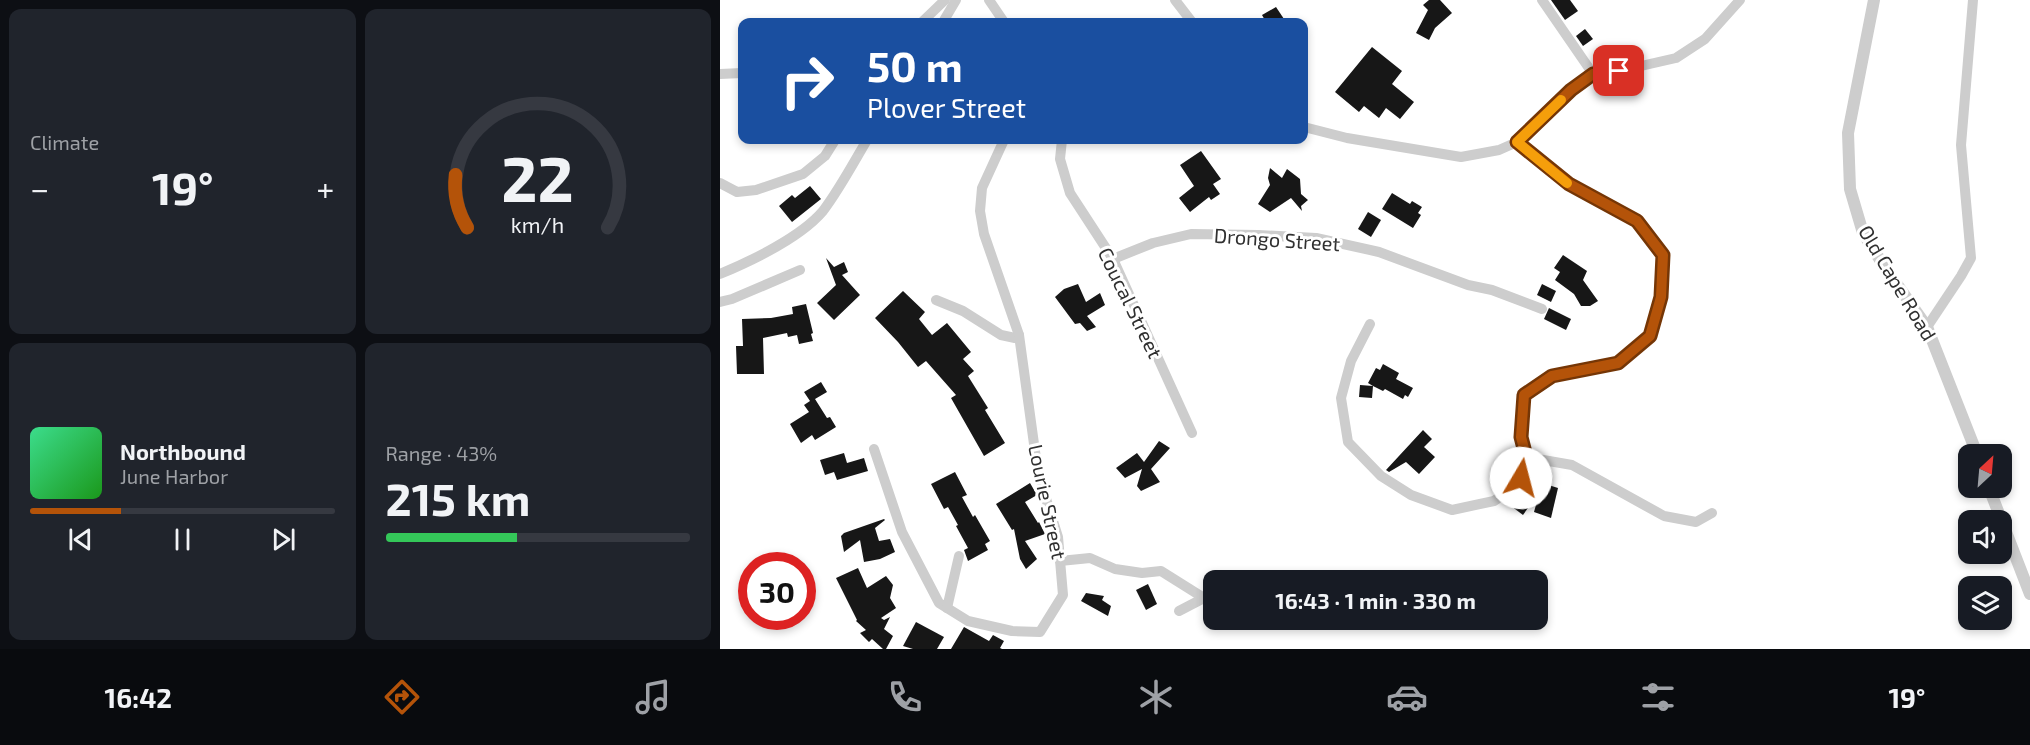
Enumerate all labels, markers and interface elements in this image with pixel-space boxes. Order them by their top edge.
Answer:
text: 50 m [867,40,963,90]
icon: right [768,42,846,120]
pin [1593,45,1644,96]
icon: arrive [1602,54,1635,87]
text: Plover Street [867,91,1026,123]
text: Climate [30,130,99,154]
text: 22 [501,140,574,215]
text: 19° [152,160,214,214]
text: − [30,168,49,208]
text: + [316,168,334,208]
text: km/h [511,213,564,238]
street label: Old Cape Road [1854,220,1942,345]
street label: Drongo Street [1213,223,1341,255]
street label: Coucal Street [1094,243,1168,362]
text: Northbound [120,438,246,464]
text: Range · 43% [386,441,497,465]
street label: Lourie Street [1024,442,1072,562]
north arrow [1958,444,2012,498]
map controls [1958,444,2012,630]
position arrow [1489,446,1553,510]
text: June Harbor [120,464,228,488]
text: 215 km [386,471,530,525]
button: sound [1958,510,2012,564]
icon: previous [64,523,97,556]
icon: pause [166,523,199,556]
icon: next [267,523,300,556]
speed limit sign: 30 [738,552,816,630]
button: layers [1958,576,2012,630]
text: 16:43 · 1 min · 330 m [1275,587,1476,613]
icon: directions [381,676,423,718]
icon: music [632,676,674,718]
icon: phone [884,676,926,718]
icon: climate [1135,676,1177,718]
icon: car [1386,676,1428,718]
icon: filters [1637,676,1679,718]
text: 16:42 [105,681,172,713]
text: 19° [1888,681,1925,713]

